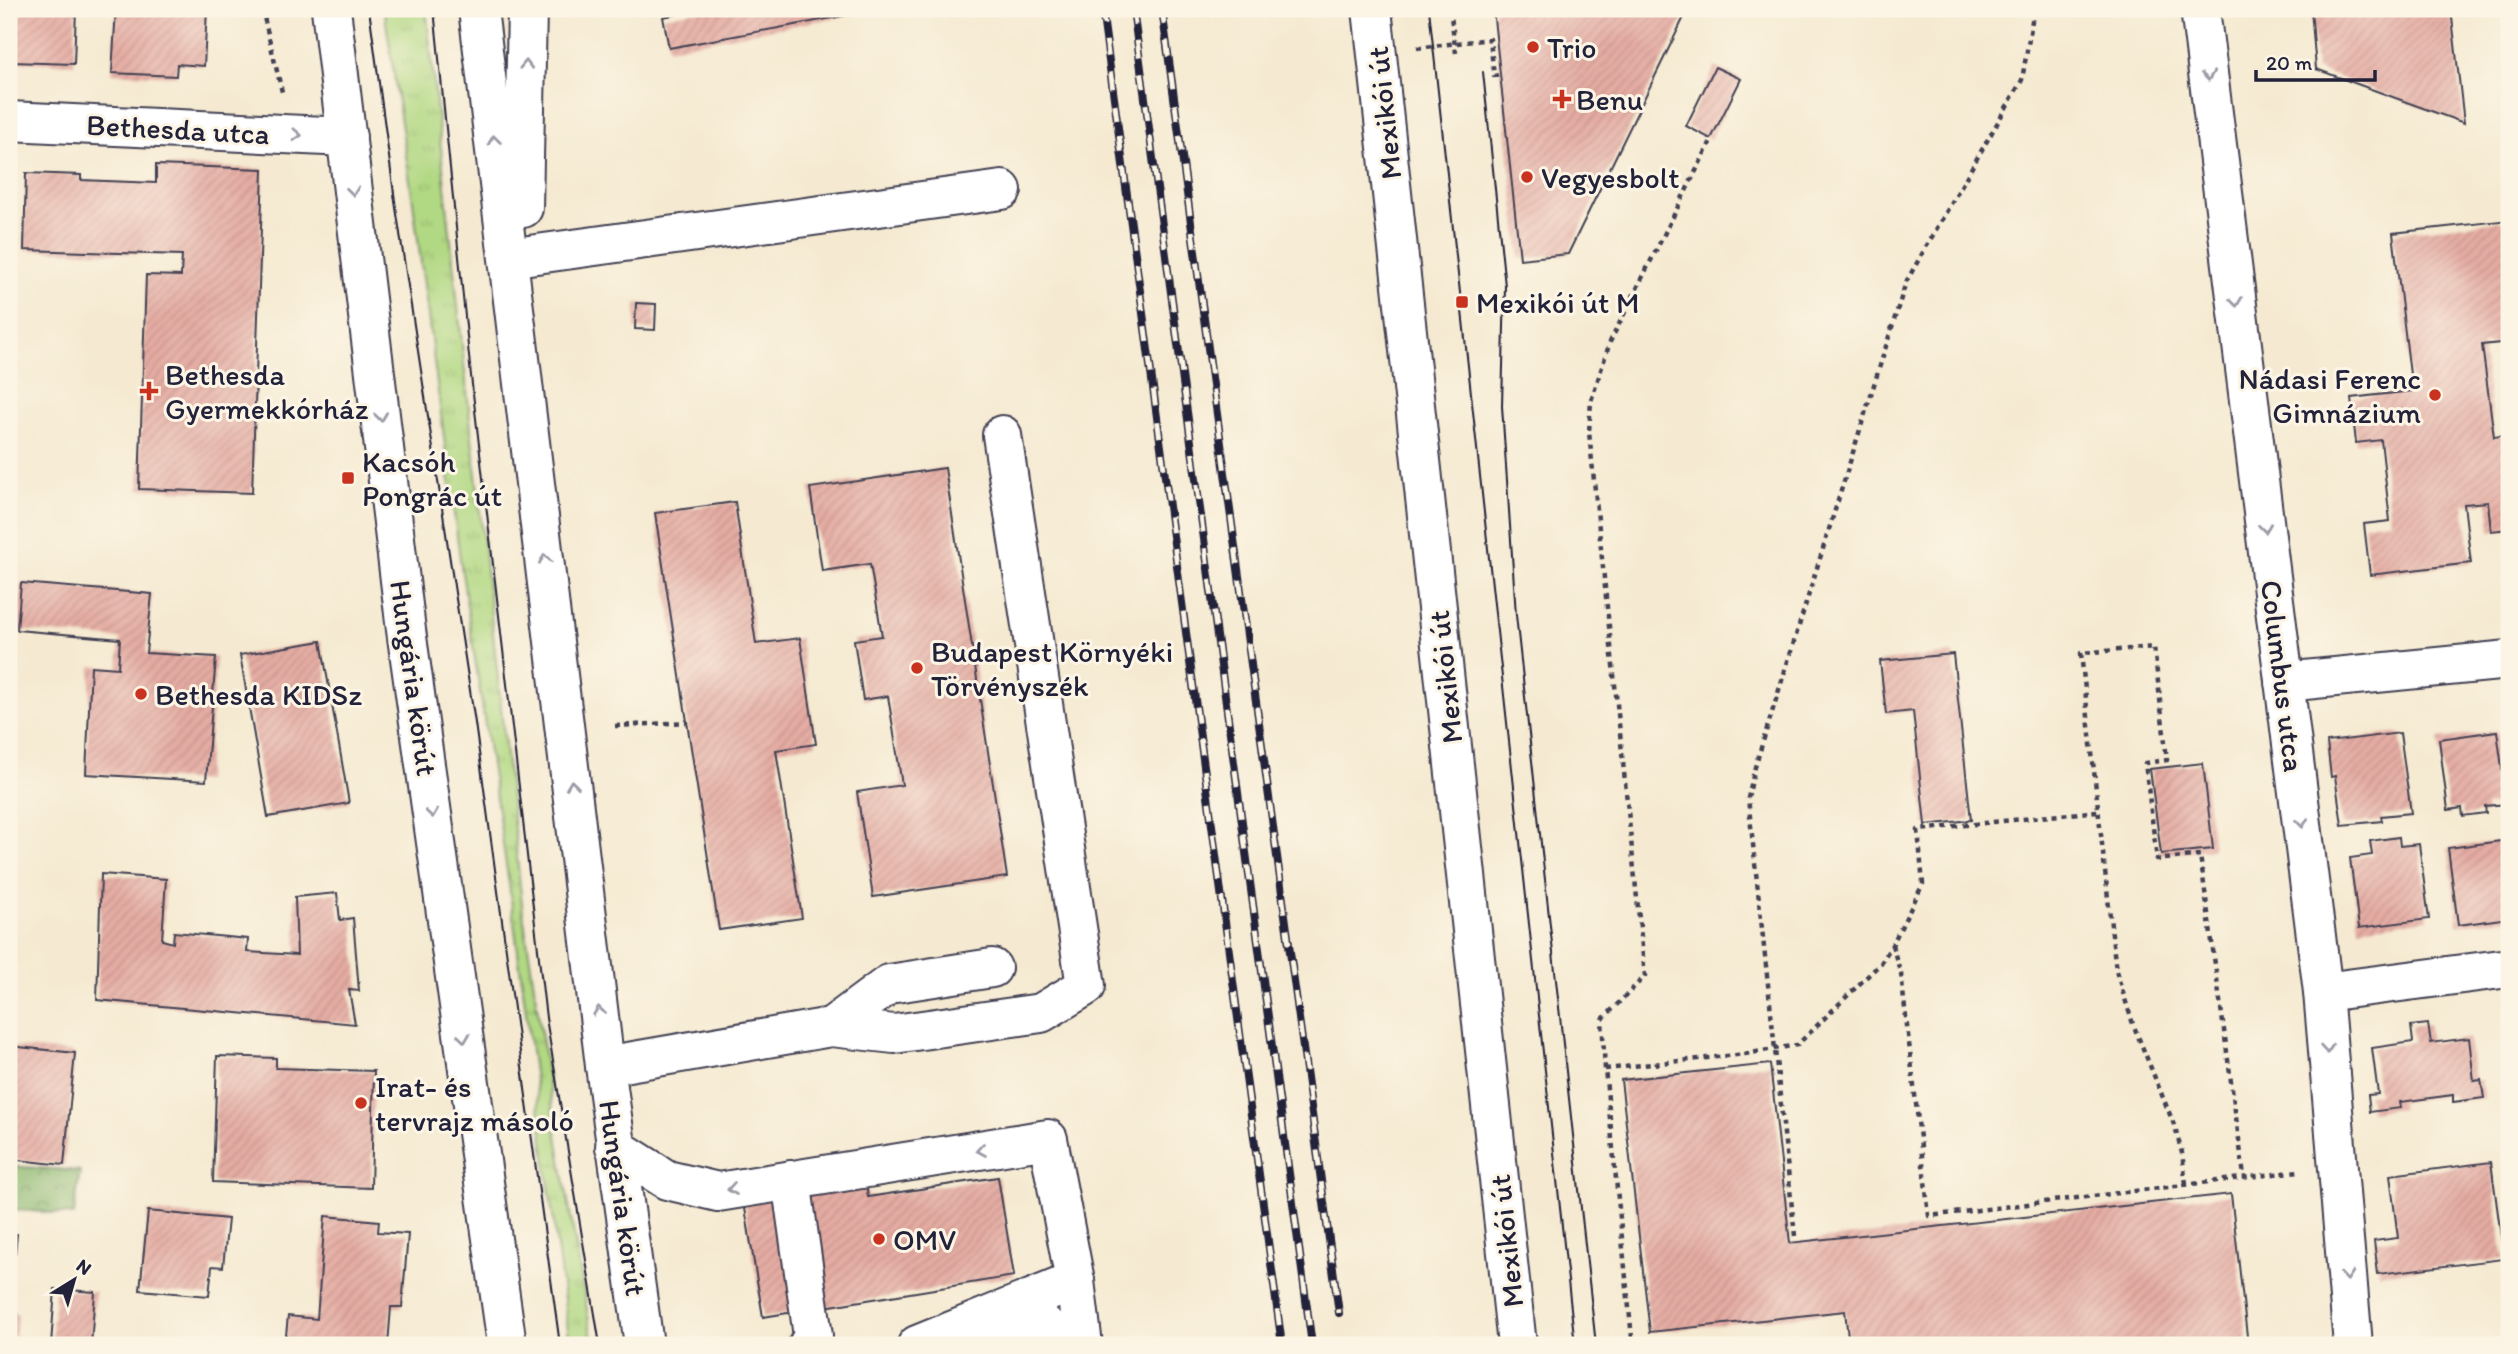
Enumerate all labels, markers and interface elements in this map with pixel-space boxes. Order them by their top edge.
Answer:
place label: Trio [1547,29,1597,66]
scale bar [2256,38,2374,82]
marker: Trio [1525,39,1541,55]
street label: Mexikói út [1359,45,1409,181]
text: 20 m [2266,50,2313,75]
one-way arrow [518,59,533,70]
one-way arrow [2200,71,2215,82]
place label: Benu [1576,81,1643,118]
marker: Benu [1554,91,1570,107]
street label: Bethesda utca [85,106,271,152]
one-way arrow [292,127,303,142]
one-way arrow [487,134,502,145]
place label: Vegyesbolt [1541,159,1680,196]
marker: Vegyesbolt [1519,169,1535,185]
one-way arrow [346,185,361,197]
place label: Mexikói út M [1476,284,1640,321]
marker: Mexikói út M [1454,294,1470,310]
one-way arrow [2229,296,2244,308]
place label: Bethesda Gyermekkórház [165,356,369,427]
place label: Nádasi Ferenc Gimnázium [2238,360,2421,431]
marker: Bethesda Gyermekkórház [139,381,159,401]
marker: Nádasi Ferenc Gimnázium [2427,387,2443,403]
one-way arrow [373,411,388,423]
place label: Kacsóh Pongrác út [362,443,502,514]
marker: Kacsóh Pongrác út [340,470,356,486]
one-way arrow [2257,522,2272,534]
one-way arrow [538,553,553,564]
street label: Hungária körút [382,578,446,778]
street label: Columbus utca [2253,578,2313,774]
street label: Mexikói út [1420,609,1470,745]
place label: Budapest Környéki Törvényszék [931,633,1173,704]
marker: Budapest Környéki Törvényszék [909,660,925,676]
place label: Bethesda KIDSz [155,676,362,713]
marker: Bethesda KIDSz [133,686,149,702]
one-way arrow [564,779,579,790]
one-way arrow [424,807,439,819]
one-way arrow [2294,817,2309,829]
one-way arrow [591,1005,606,1016]
one-way arrow [456,1032,471,1044]
one-way arrow [2320,1043,2335,1055]
place label: Irat- és tervrajz másoló [375,1068,574,1139]
marker: Irat- és tervrajz másoló [353,1095,369,1111]
street label: Hungária körút [591,1098,655,1298]
one-way arrow [975,1142,986,1157]
street label: Mexikói út [1481,1173,1531,1309]
one-way arrow [726,1182,738,1197]
place label: OMV [893,1221,956,1258]
marker: OMV [871,1231,887,1247]
north arrow [38,1246,108,1316]
text: N [72,1254,96,1280]
one-way arrow [2339,1271,2354,1282]

